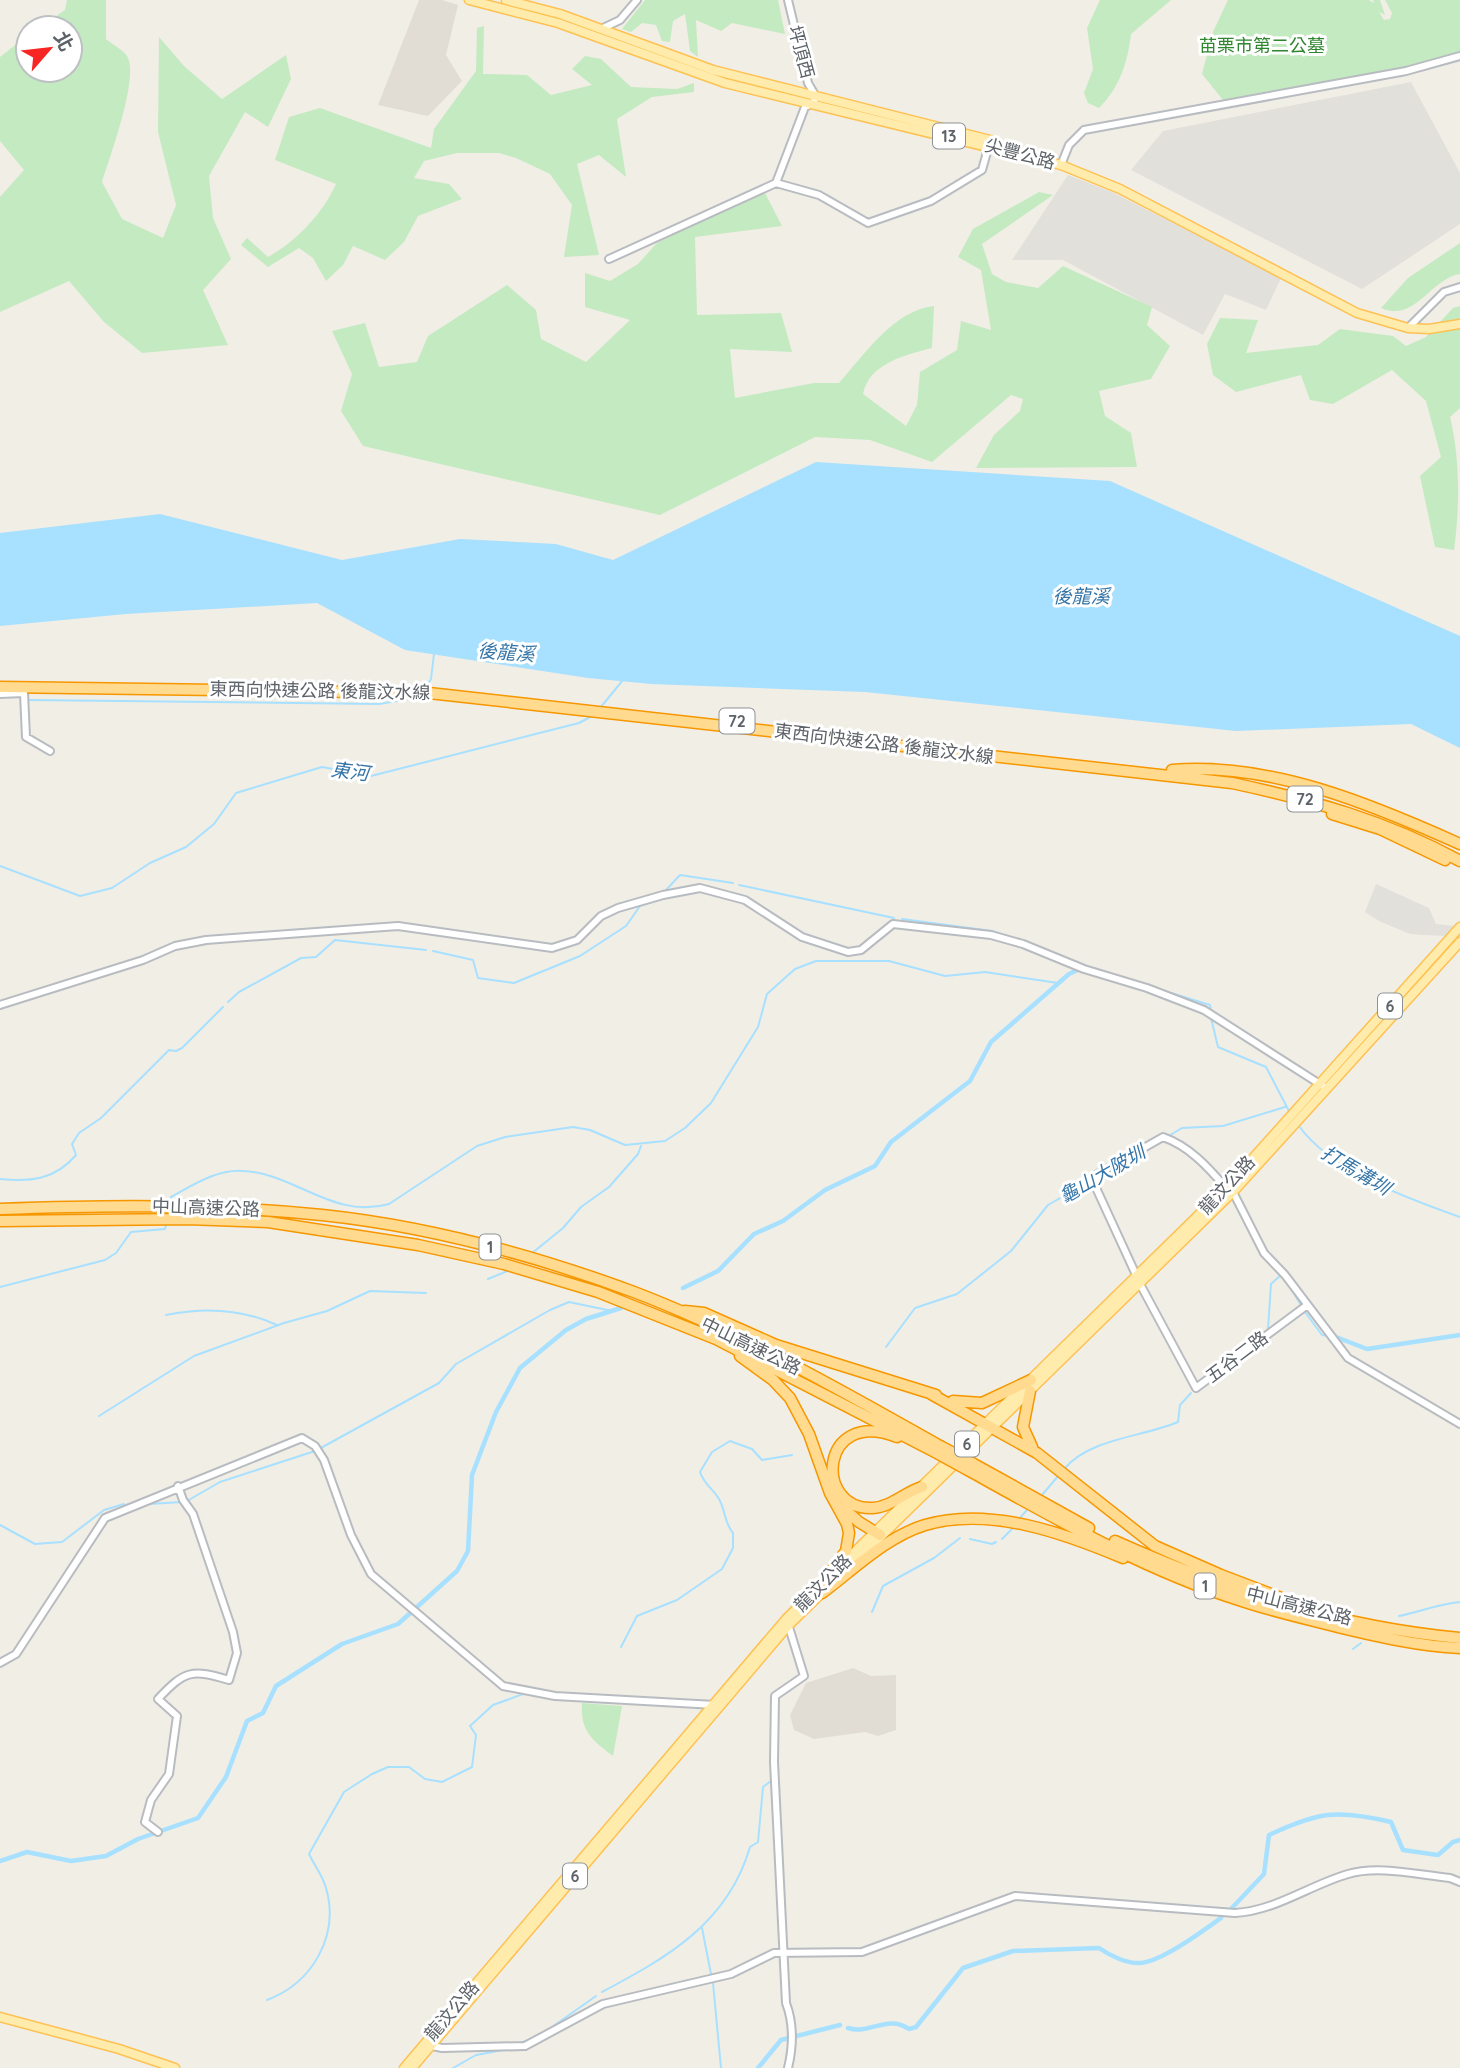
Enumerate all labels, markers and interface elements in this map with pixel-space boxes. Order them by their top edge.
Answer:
north arrow [14,14,84,84]
street label: 坪頂西 [783,23,820,81]
text: 北 [49,27,79,55]
park label: 苗栗市第二公墓 [1199,34,1325,57]
road number: 13 [933,124,965,148]
street label: 尖豐公路 [982,133,1058,174]
water label: 後龍溪 [1052,584,1112,608]
water label: 後龍溪 [477,638,538,666]
street label: 東西向快速公路 後龍汶水線 [209,677,431,704]
road number: 72 [720,708,754,734]
street label: 東西向快速公路 後龍汶水線 [773,719,995,768]
water label: 東河 [330,757,374,786]
road number: 72 [1288,786,1322,812]
road number: 6 [1378,994,1402,1018]
water label: 龜山大陂圳 [1055,1138,1152,1208]
water label: 打馬溝圳 [1317,1140,1397,1201]
street label: 龍汶公路 [1194,1150,1260,1219]
street label: 中山高速公路 [152,1194,260,1221]
road number: 1 [480,1234,500,1260]
street label: 中山高速公路 [698,1312,805,1380]
street label: 五谷二路 [1201,1326,1272,1387]
road number: 6 [955,1432,979,1456]
street label: 龍汶公路 [789,1549,856,1616]
road number: 1 [1194,1574,1216,1598]
street label: 中山高速公路 [1244,1581,1354,1630]
road number: 6 [563,1864,587,1888]
street label: 龍汶公路 [419,1976,484,2045]

